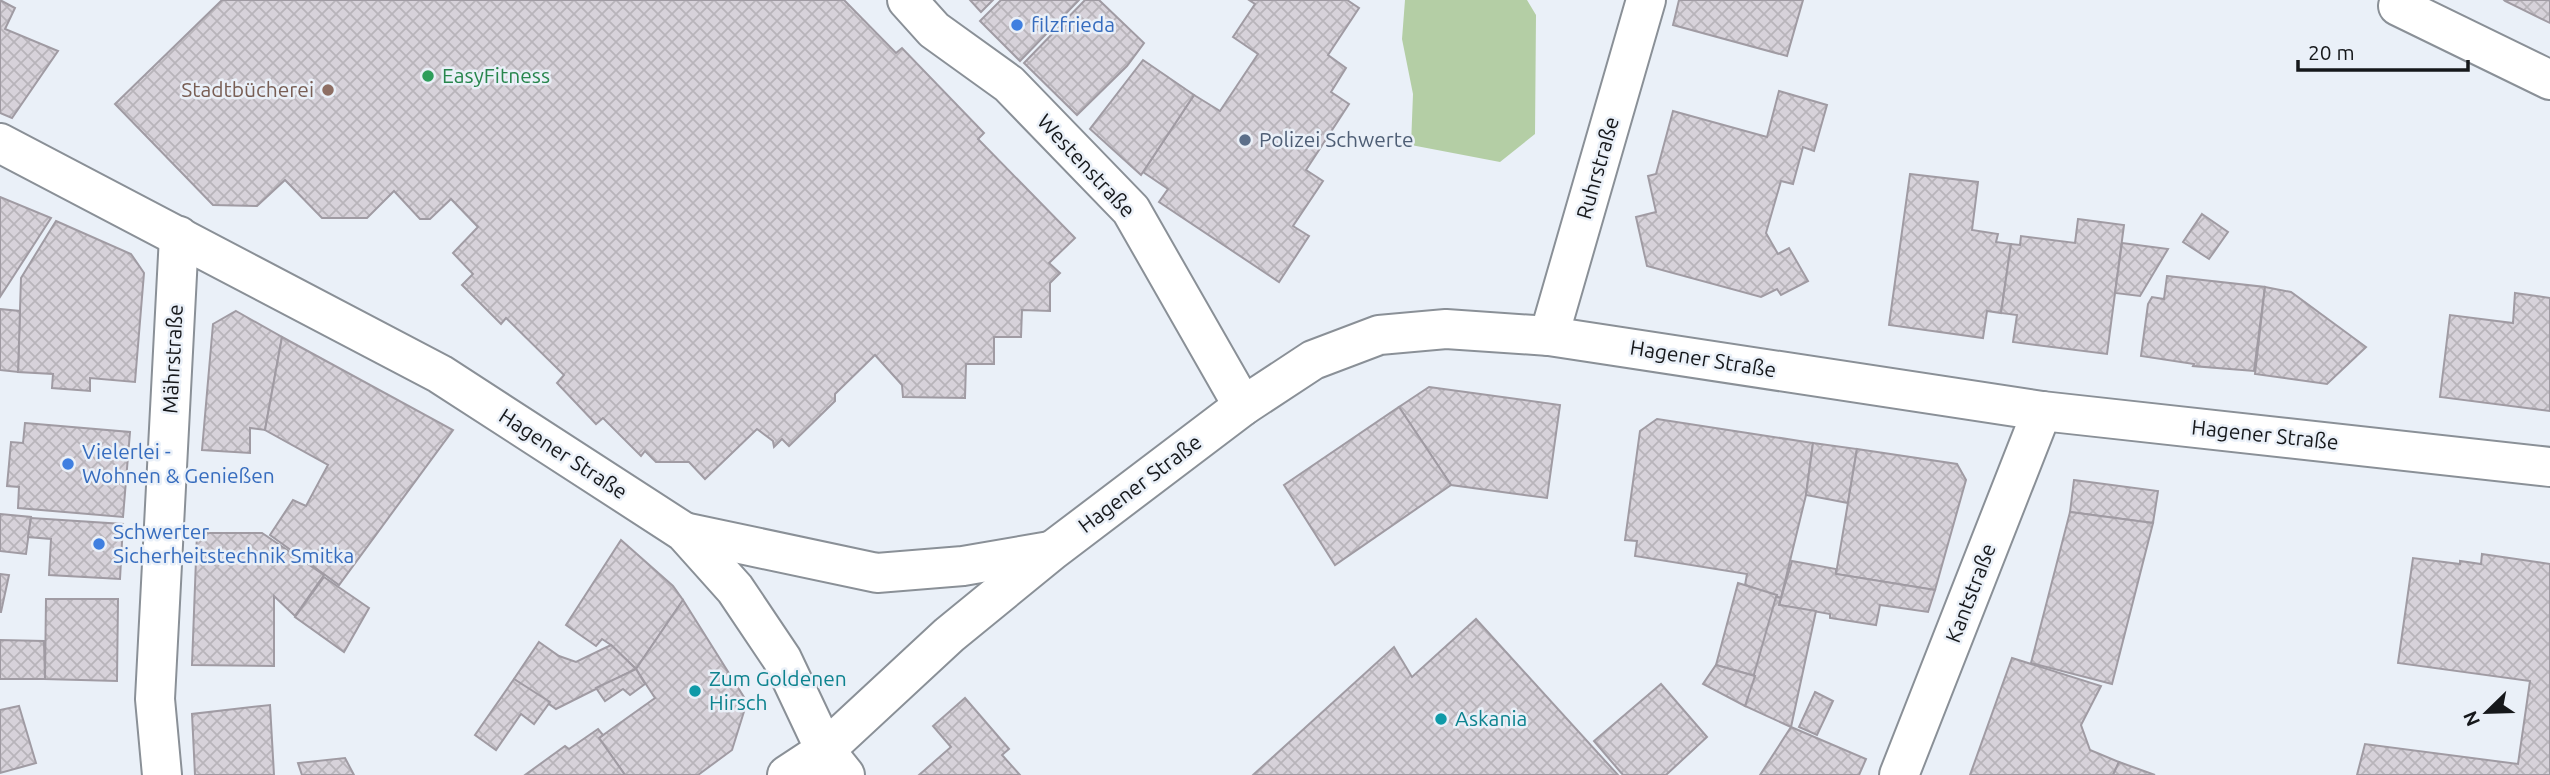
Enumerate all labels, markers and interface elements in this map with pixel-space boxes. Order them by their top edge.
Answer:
place label: filzfrieda [1031,12,1115,36]
marker: filzfrieda [1009,17,1025,33]
scale bar [2298,28,2468,72]
text: 20 m [2308,40,2355,64]
place label: EasyFitness [442,63,550,87]
marker: EasyFitness [420,68,436,84]
place label: Stadtbücherei [181,77,314,101]
marker: Stadtbücherei [320,82,336,98]
street label: Westenstraße [1033,109,1141,222]
street label: Ruhrstraße [1571,114,1623,222]
place label: Polizei Schwerte [1259,127,1414,151]
marker: Polizei Schwerte [1237,132,1253,148]
street label: Mährstraße [157,304,187,414]
street label: Hagener Straße [1628,335,1778,381]
street label: Hagener Straße [495,403,632,503]
street label: Hagener Straße [2190,414,2340,454]
street label: Hagener Straße [1073,429,1206,537]
place label: Vielerlei - Wohnen & Genießen [82,439,275,487]
marker: Vielerlei - Wohnen & Genießen [60,456,76,472]
place label: Schwerter Sicherheitstechnik Smitka [113,519,354,567]
marker: Schwerter Sicherheitstechnik Smitka [91,536,107,552]
street label: Kantstraße [1940,540,2000,646]
place label: Zum Goldenen Hirsch [709,666,847,714]
north arrow [2452,677,2522,747]
marker: Zum Goldenen Hirsch [687,683,703,699]
place label: Askania [1455,706,1527,730]
text: N [2458,708,2484,729]
marker: Askania [1433,711,1449,727]

